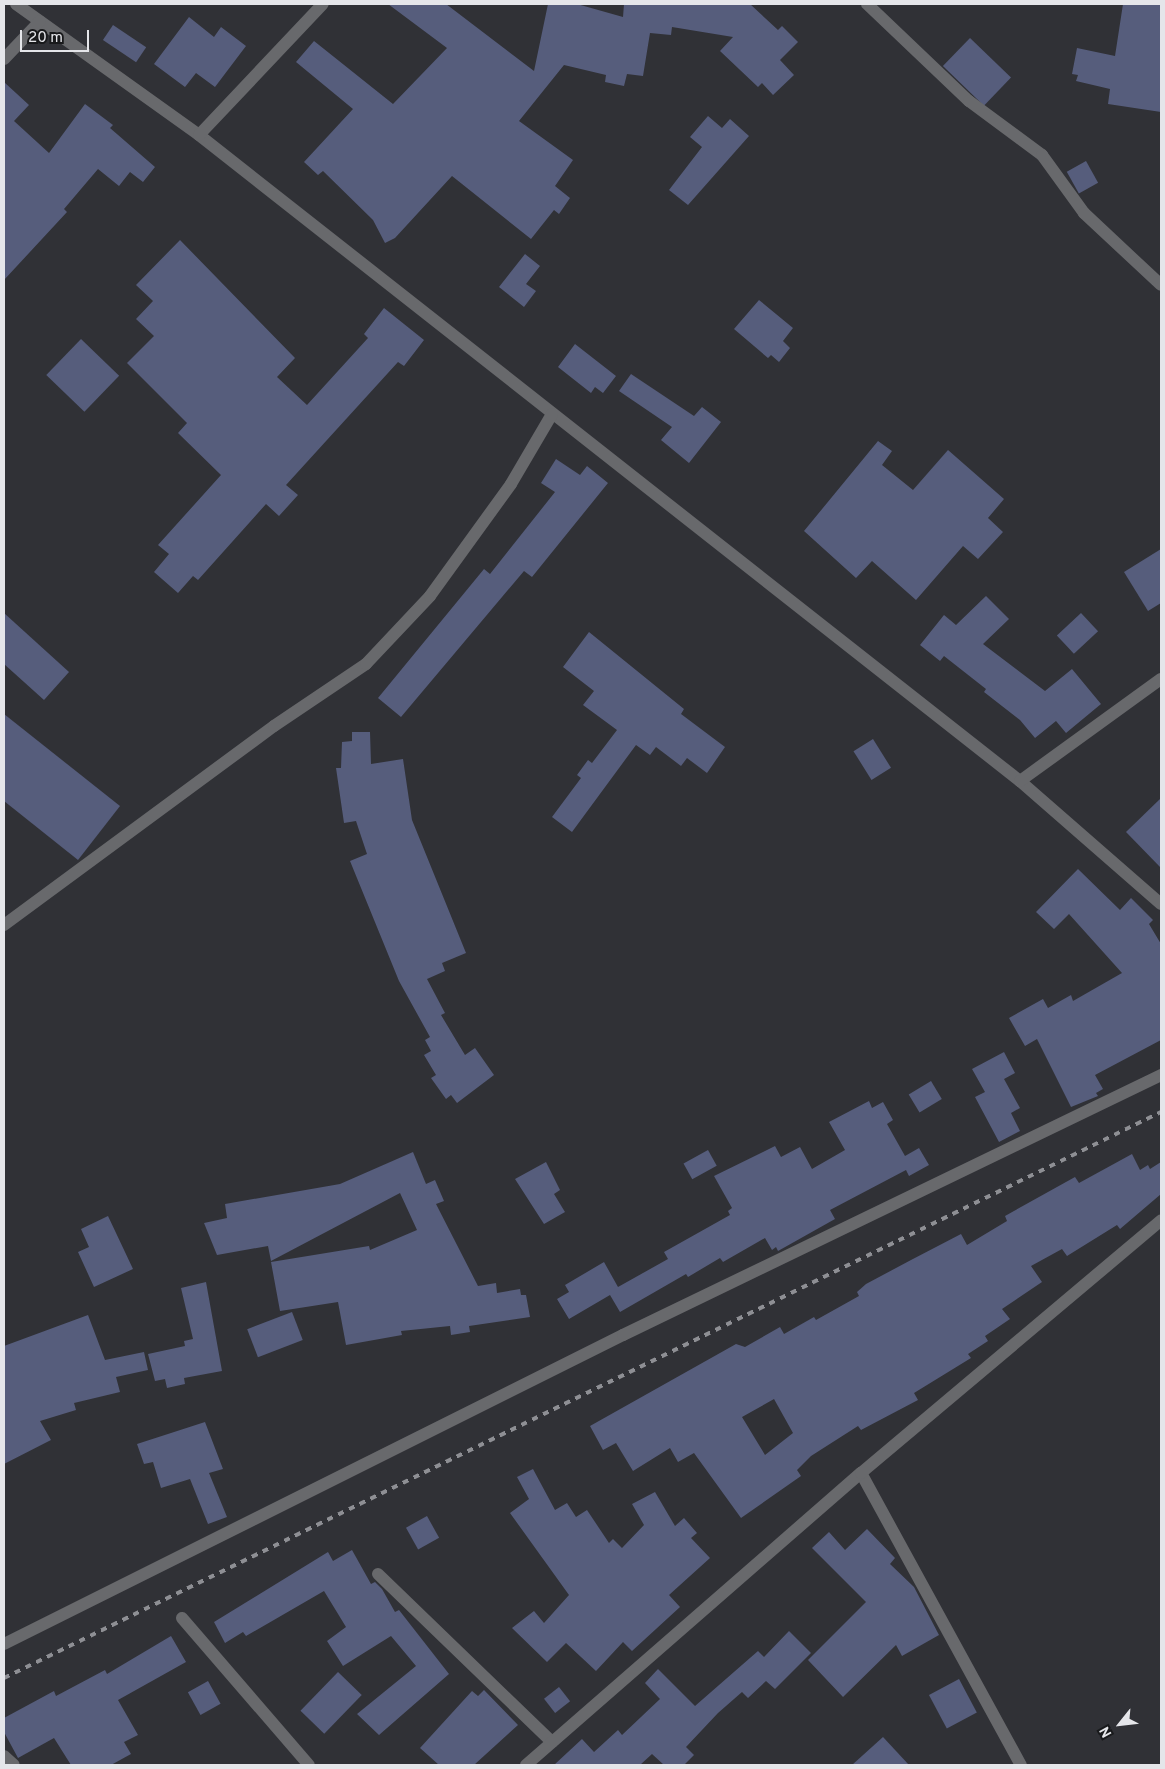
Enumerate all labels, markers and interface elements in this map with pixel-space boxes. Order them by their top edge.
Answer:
scale bar [22,20,91,52]
text: 20 m [28,29,63,48]
north arrow [1095,1699,1145,1749]
text: N [1097,1723,1116,1740]

